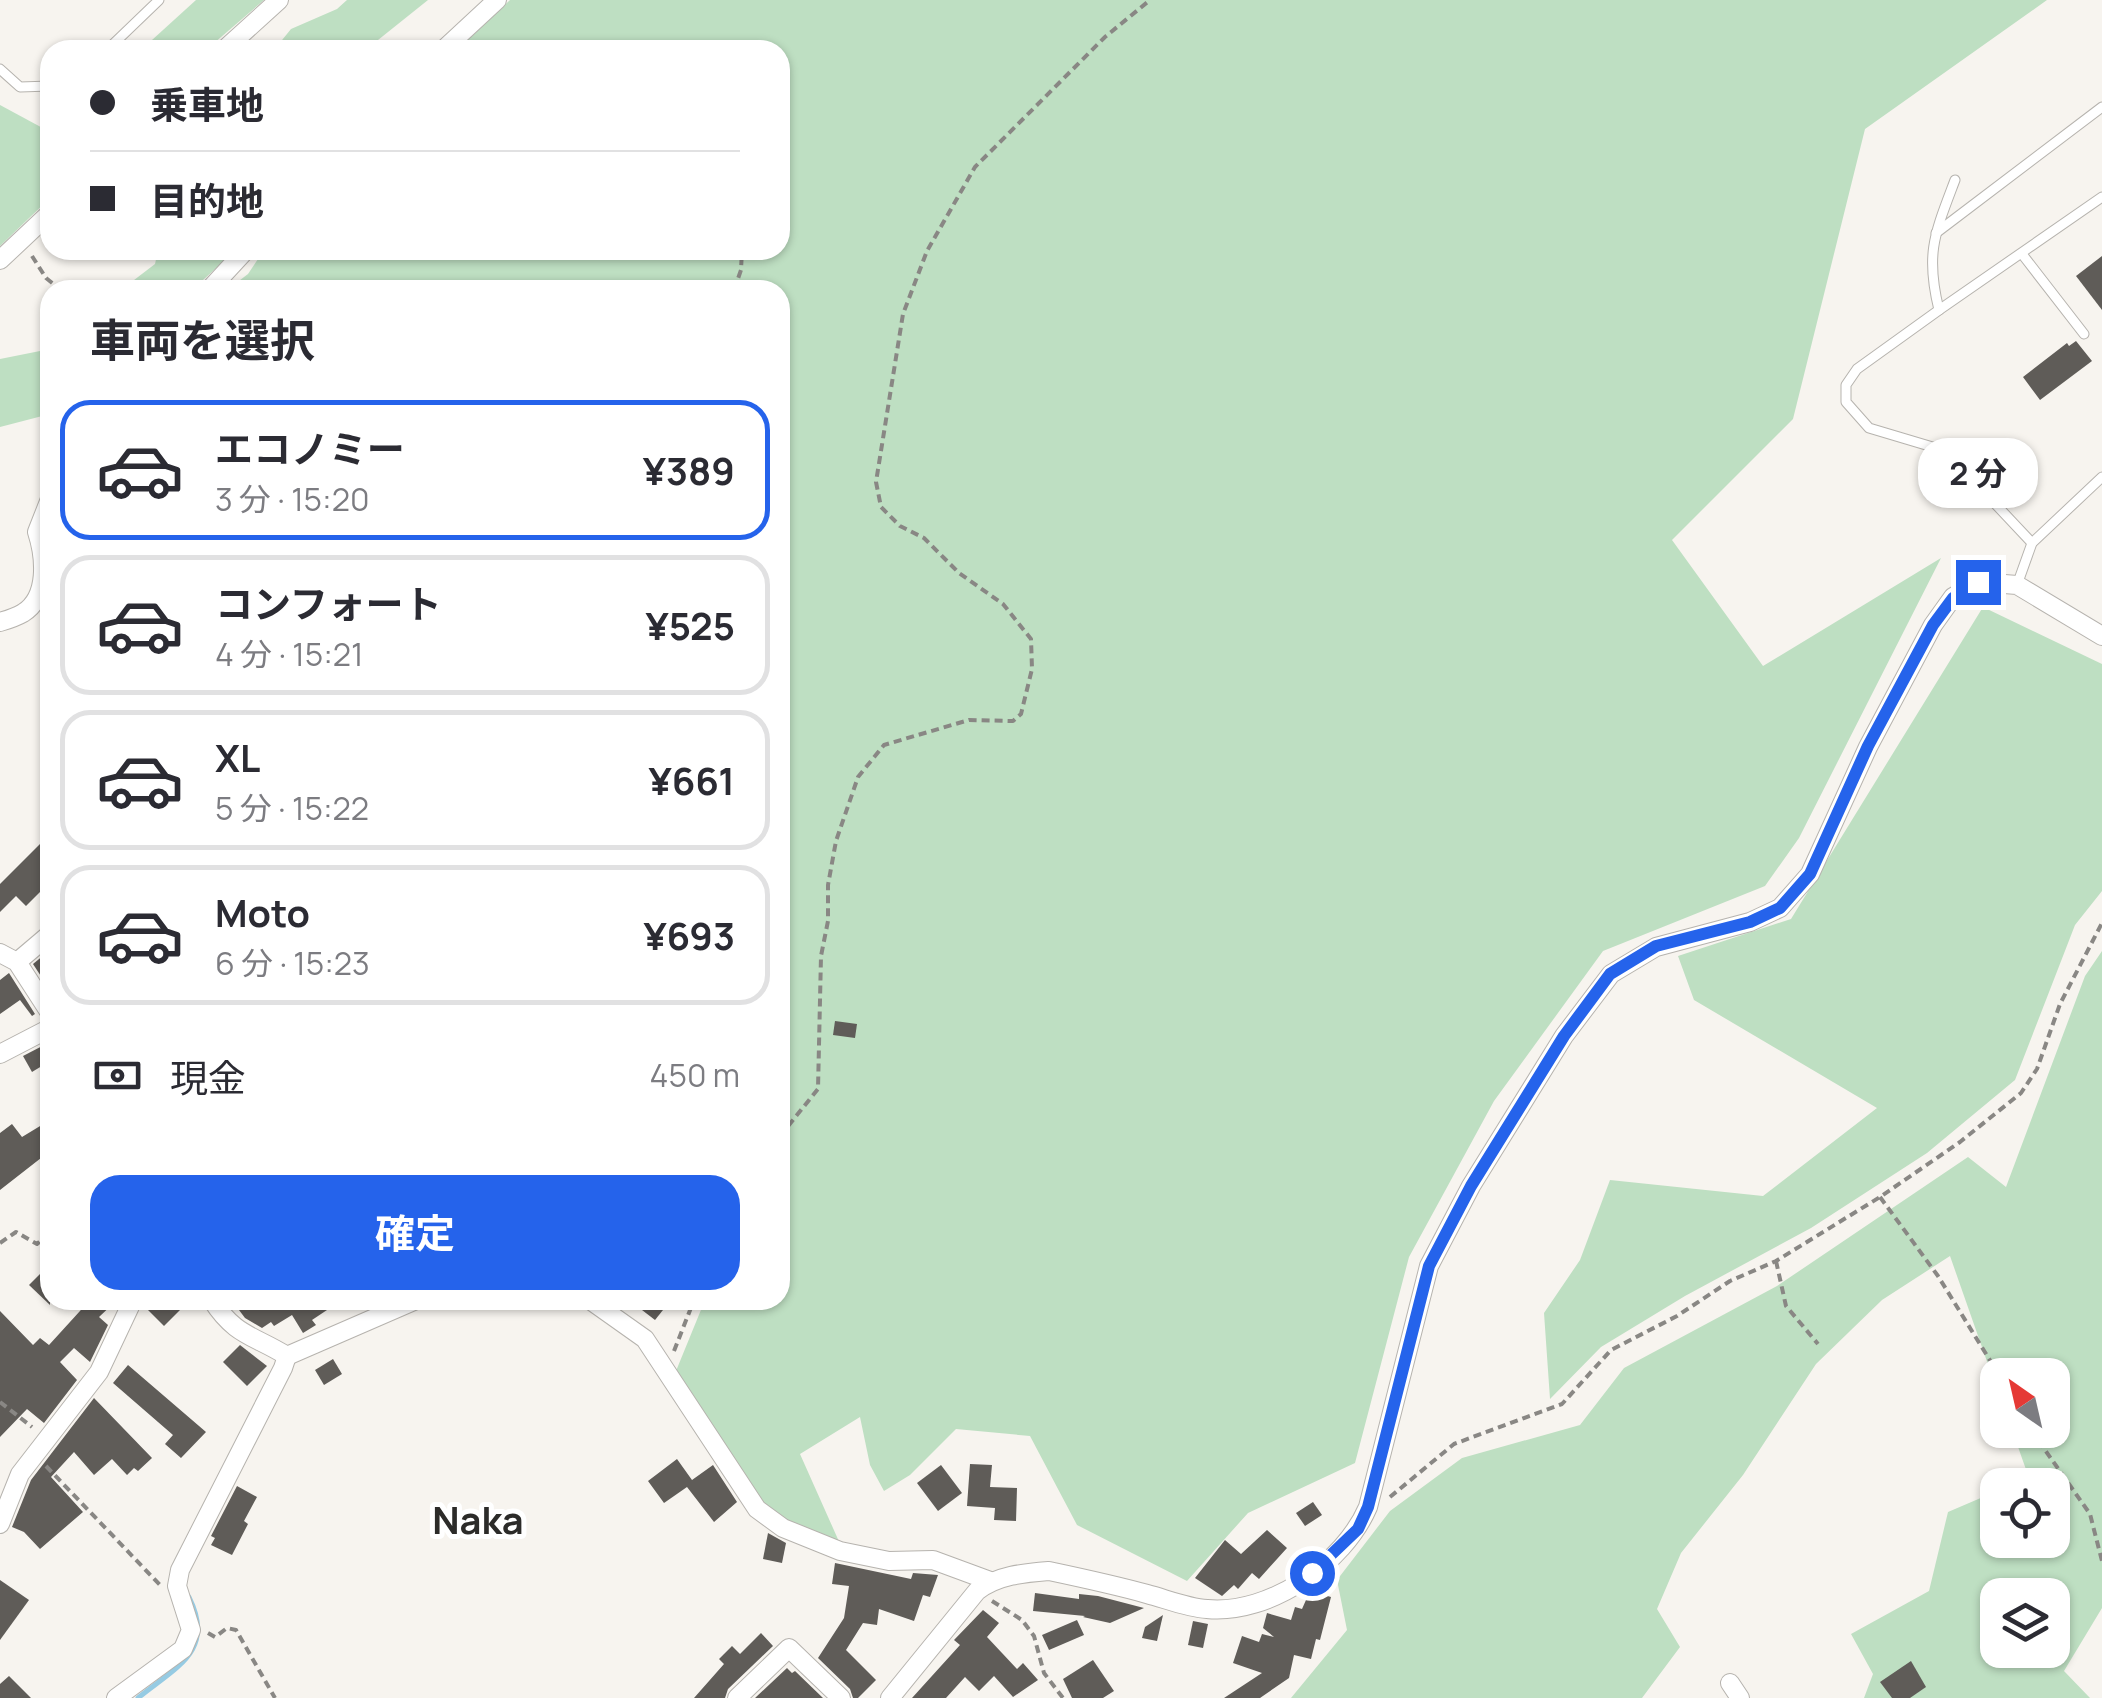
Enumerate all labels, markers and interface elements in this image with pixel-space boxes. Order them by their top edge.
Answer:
text: 乗車地 [150,78,264,130]
text: 目的地 [150,174,264,226]
text: 車両を選択 [90,309,315,371]
text: エコノミー [215,422,405,474]
icon: car [95,425,185,515]
callout: 2 分 [1918,437,2038,507]
text: ¥389 [643,444,735,496]
text: 2 分 [1949,451,2007,495]
text: 3 分 · 15:20 [215,477,369,521]
route end [1956,560,2001,605]
text: コンフォート [215,577,442,629]
icon: car [95,580,185,670]
text: ¥525 [646,599,735,651]
text: 4 分 · 15:21 [215,632,364,676]
text: XL [215,731,260,783]
icon: car [95,735,185,825]
text: ¥661 [648,754,735,806]
text: 5 分 · 15:22 [215,786,369,830]
text: Moto [215,886,310,938]
icon: car [95,890,185,980]
text: ¥693 [643,909,735,961]
text: 6 分 · 15:23 [215,941,370,985]
icon: cash [90,1048,145,1103]
text: 現金 [170,1051,246,1103]
text: 450 m [650,1053,740,1097]
button: 確定 [90,1175,740,1290]
north arrow [1980,1358,2070,1448]
map controls [1980,1358,2070,1668]
button: locate [1980,1468,2070,1558]
district label: Naka [432,1493,524,1545]
route start [1290,1551,1335,1596]
button: layers [1980,1578,2070,1668]

